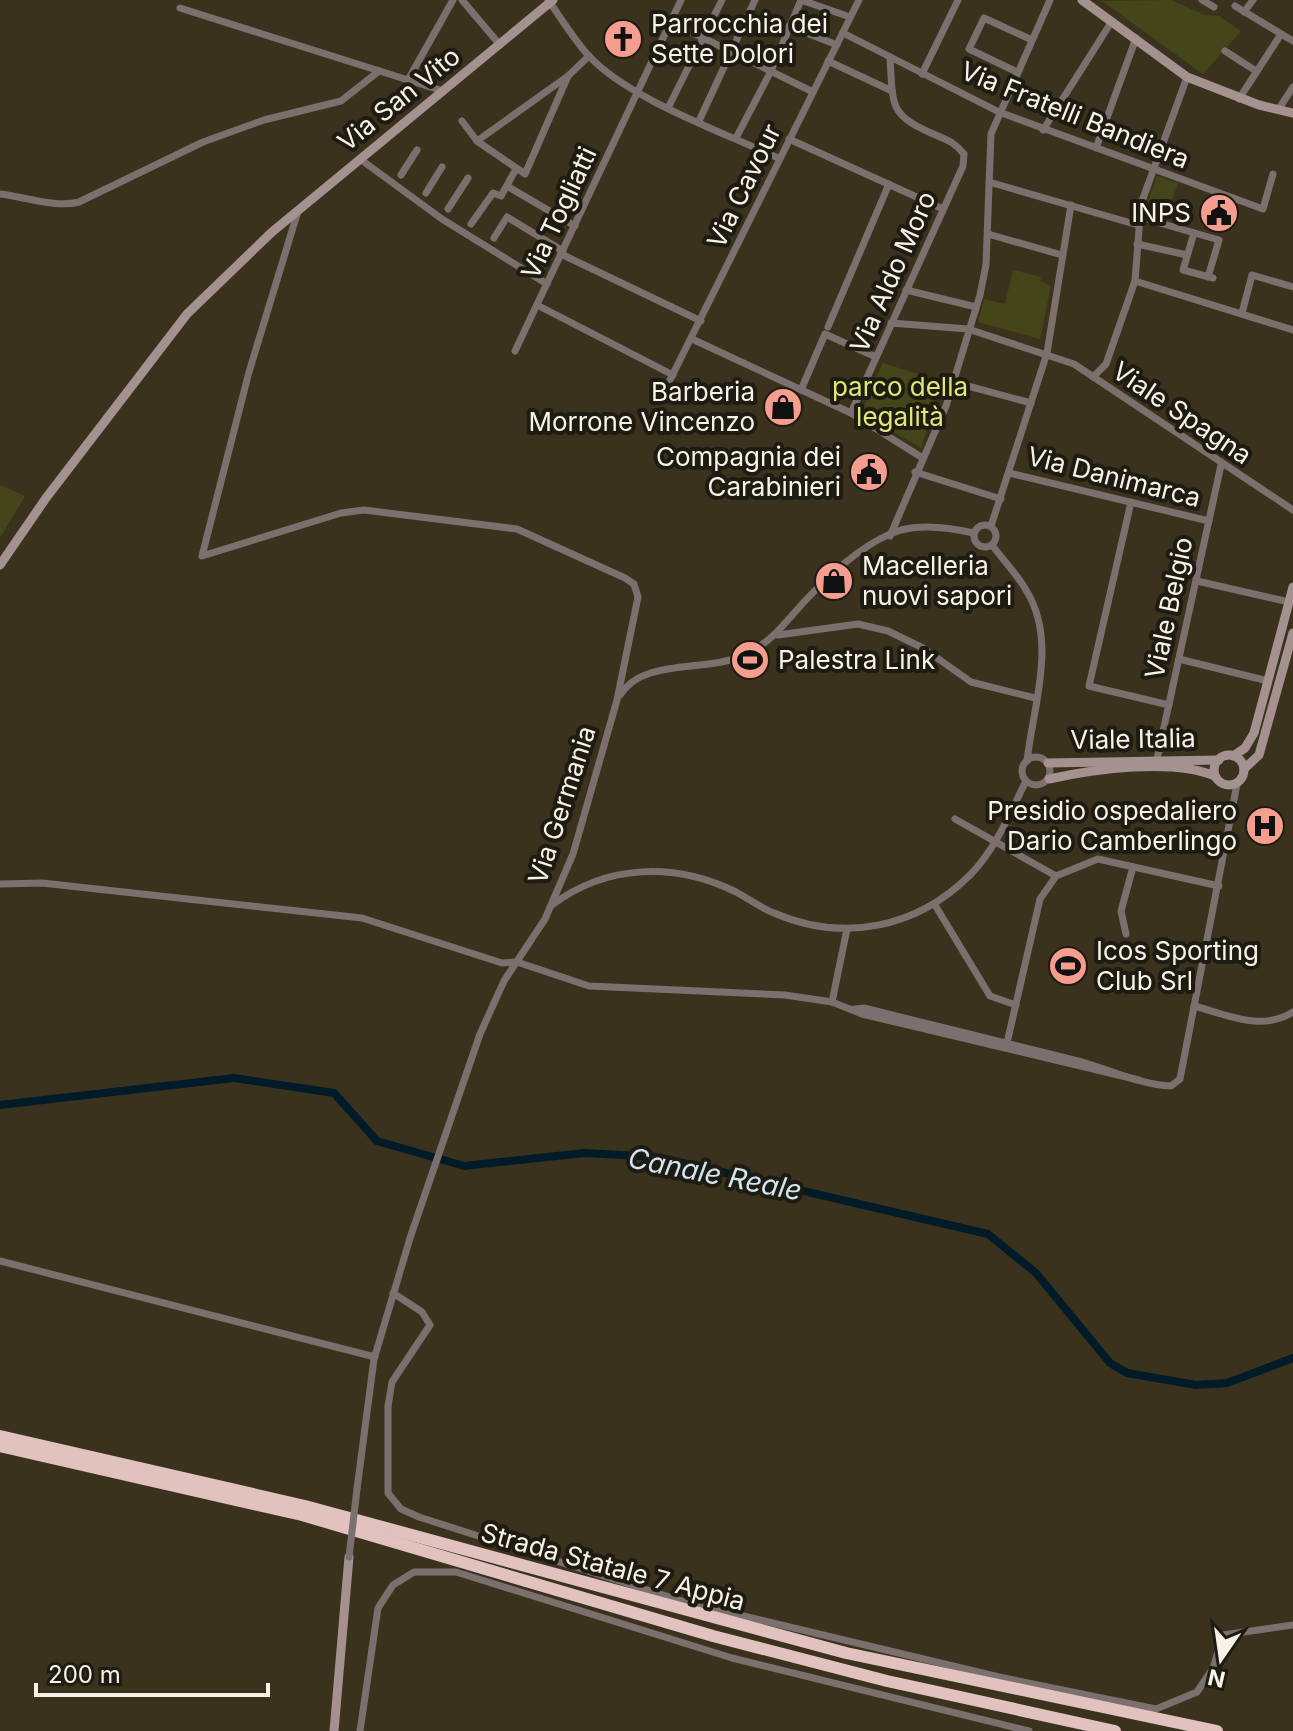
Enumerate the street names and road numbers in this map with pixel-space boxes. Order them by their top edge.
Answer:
street label: Via San Vito [331,40,466,157]
street label: Via Fratelli Bandiera [957,55,1194,175]
street label: Via Cavour [700,118,787,253]
street label: Via Togliatti [514,142,603,284]
street label: Via Aldo Moro [843,186,942,357]
street label: Viale Spagna [1107,355,1258,470]
street label: Via Danimarca [1024,440,1204,513]
street label: Viale Belgio [1138,534,1199,681]
street label: Via Germania [521,722,602,888]
street label: Viale Italia [1070,722,1196,755]
street label: Strada Statale 7 Appia [478,1516,749,1617]

